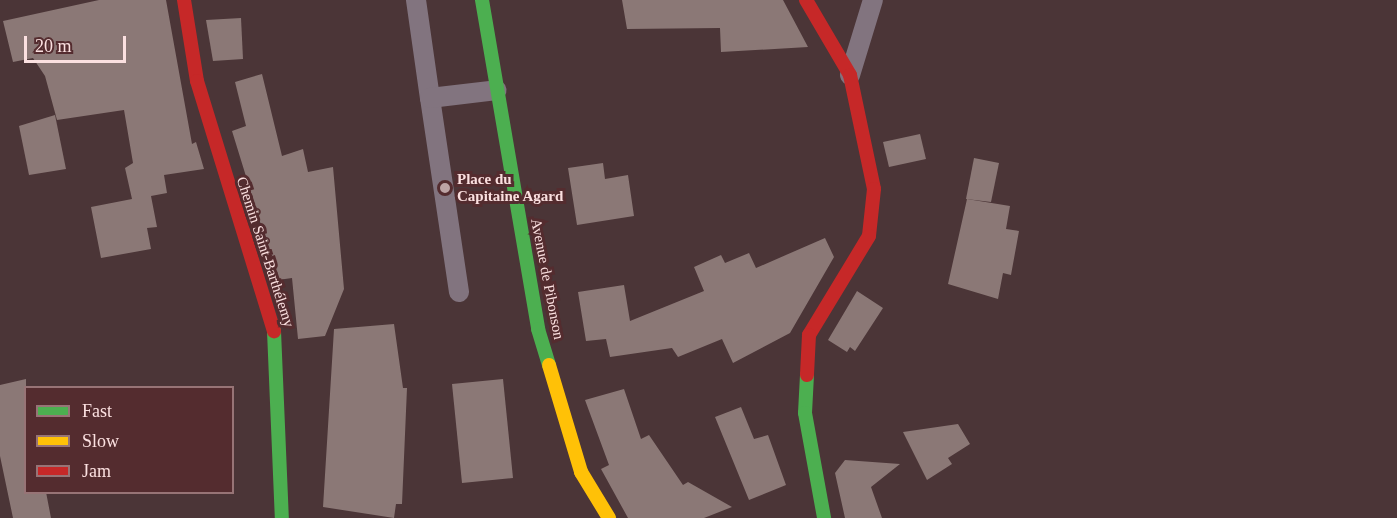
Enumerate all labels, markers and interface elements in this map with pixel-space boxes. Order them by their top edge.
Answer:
scale bar [27,24,129,62]
text: 20 m [35,36,72,56]
place label: Place du Capitaine Agard [457,170,564,205]
street label: Chemin Saint-Barthélemy [232,175,298,329]
marker: Place du Capitaine Agard [438,181,452,195]
street label: Avenue de Pibonson [526,217,568,341]
legend [24,386,234,494]
text: Fast [82,401,112,421]
text: Slow [82,431,119,451]
text: Jam [82,461,111,481]

